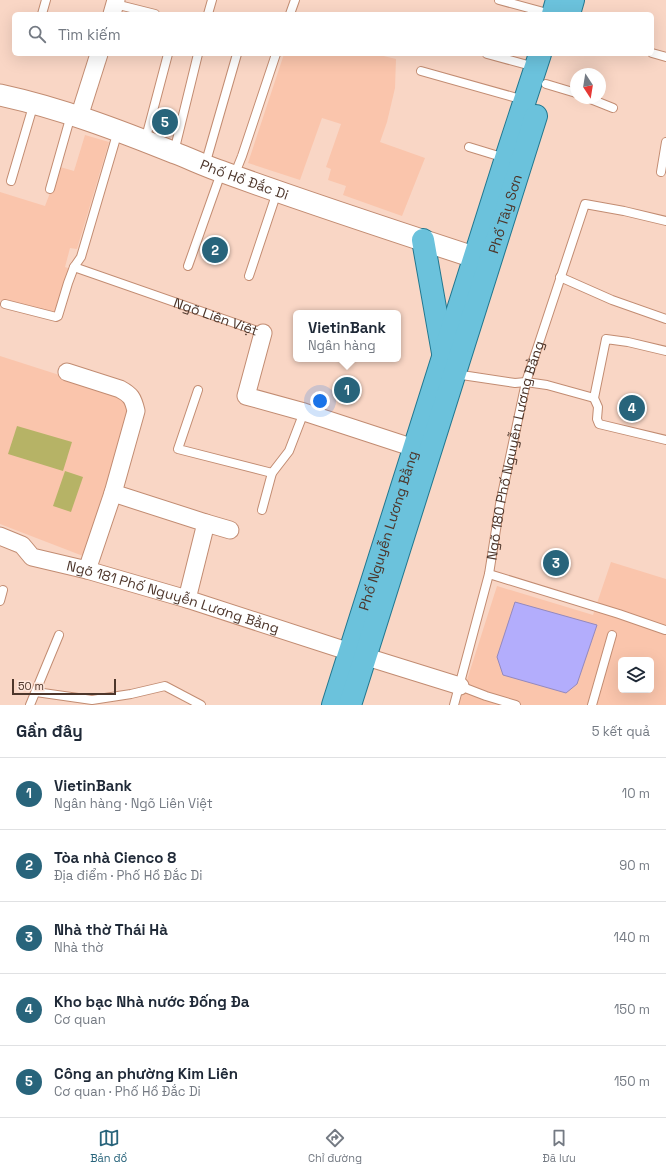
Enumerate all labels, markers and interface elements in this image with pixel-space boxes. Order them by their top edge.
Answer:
search box [12,12,654,56]
icon: search [26,23,48,45]
text: Tìm kiếm [58,25,121,44]
north arrow [570,68,606,104]
pin: 5 [152,107,178,137]
street label: Phố Hồ Đắc Di [198,155,291,204]
street label: Phố Tây Sơn [484,172,526,256]
pin: 2 [202,235,228,265]
street label: Ngõ Liên Việt [171,294,261,340]
popup [293,310,401,362]
text: VietinBank [308,318,386,337]
text: Ngân hàng [308,337,375,354]
street label: Ngõ 180 Phố Nguyễn Lương Bằng [482,338,548,561]
pin: 1 [334,375,360,405]
your location [310,391,330,411]
pin: 4 [619,393,645,423]
street label: Phố Nguyễn Lương Bằng [354,448,422,613]
pin: 3 [543,548,569,578]
street label: Ngõ 181 Phố Nguyễn Lương Bằng [65,557,282,637]
map controls [618,657,654,693]
button: layers [618,657,654,693]
scale bar [12,677,116,696]
text: 50 m [18,679,44,693]
text: Gần đây [16,720,83,742]
text: 5 kết quả [592,723,650,740]
text: VietinBank [54,776,132,795]
text: 1 [26,785,32,802]
text: 10 m [622,785,650,802]
text: Ngân hàng · Ngõ Liên Việt [54,795,213,812]
text: Tòa nhà Cienco 8 [54,848,176,867]
text: 2 [25,857,33,874]
text: 90 m [619,857,650,874]
text: Địa điểm · Phố Hồ Đắc Di [54,867,202,884]
text: Nhà thờ Thái Hà [54,920,168,939]
text: 3 [25,929,33,946]
text: 140 m [614,929,650,946]
text: Nhà thờ [54,939,104,956]
text: Kho bạc Nhà nước Đống Đa [54,992,249,1011]
text: 4 [25,1001,33,1018]
text: 150 m [614,1001,650,1018]
text: Cơ quan [54,1011,106,1028]
text: Công an phường Kim Liên [54,1064,238,1083]
text: 5 [25,1073,33,1090]
text: 150 m [614,1073,650,1090]
text: Cơ quan · Phố Hồ Đắc Di [54,1083,201,1100]
tab: Bản đồ [90,1127,127,1165]
tab: Chỉ đường [308,1127,362,1165]
tab: Đã lưu [543,1127,576,1165]

